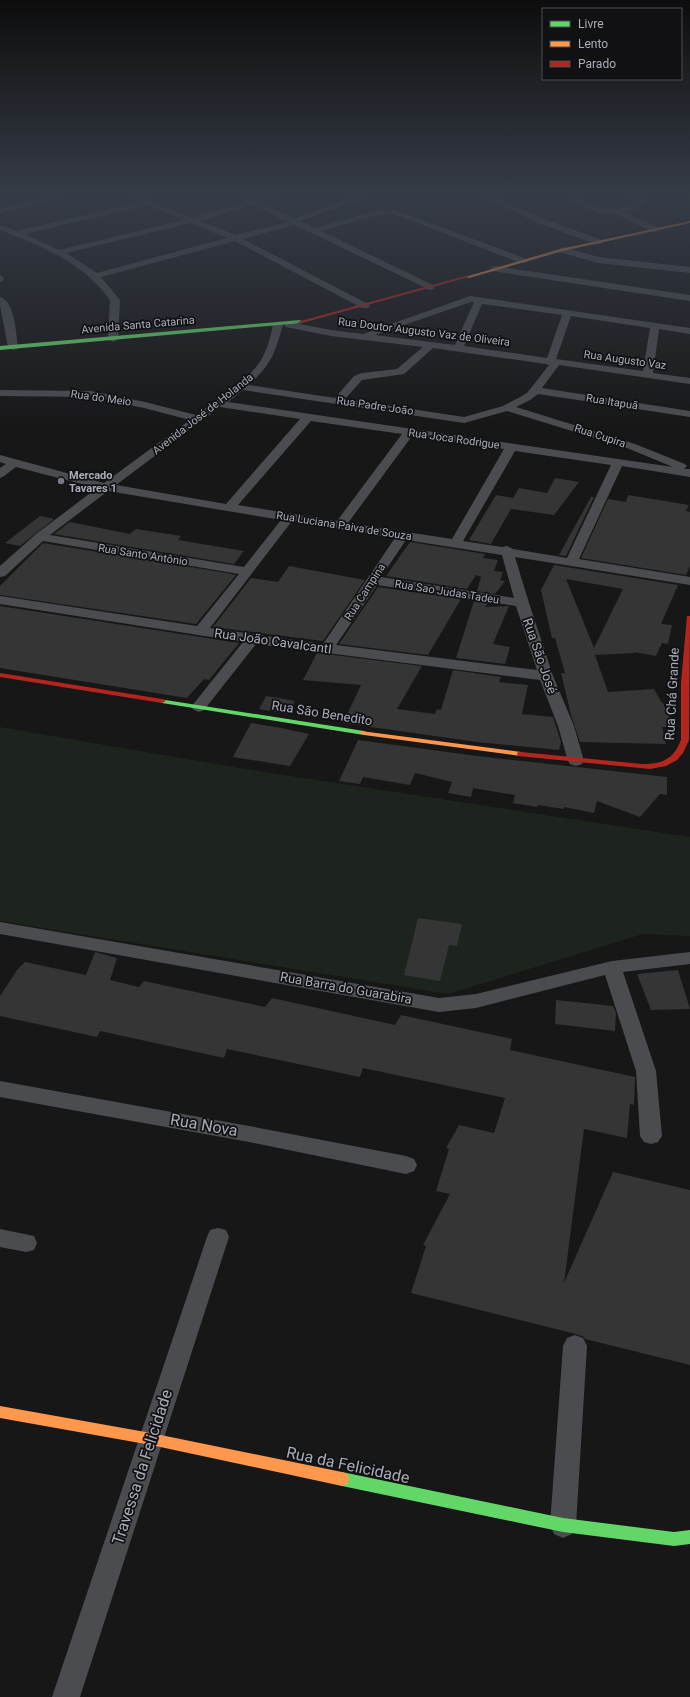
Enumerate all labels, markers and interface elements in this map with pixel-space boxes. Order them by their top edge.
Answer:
legend [542,8,682,80]
text: Livre [578,17,604,31]
text: Lento [578,37,608,51]
text: Parado [578,57,616,71]
street label: Avenida Santa Catarina [81,314,195,336]
street label: Rua Doutor Augusto Vaz de Oliveira [337,315,511,349]
street label: Rua Augusto Vaz [583,348,668,372]
street label: Avenida José de Holanda [150,371,256,457]
street label: Rua do Meio [70,387,132,409]
street label: Rua Itapuã [585,391,639,413]
street label: Rua Padre João [336,394,414,418]
street label: Rua Cupira [573,422,627,450]
street label: Rua Joca Rodrigue [407,426,501,452]
place label: Mercado Tavares 1 [69,469,117,495]
marker: Mercado Tavares 1 [56,476,66,486]
street label: Rua Luciana Paiva de Souza [275,509,413,543]
street label: Rua Santo Antônio [97,541,189,569]
street label: Rua Campina [342,561,388,623]
street label: Rua Sao Judas Tadeu [394,577,500,607]
street label: Rua São José [520,616,560,696]
street label: Rua João CavalcantI [213,625,333,657]
street label: Rua Chá Grande [662,647,682,741]
street label: Rua São Benedito [270,698,374,728]
street label: Rua Barra do Guarabira [279,969,413,1007]
street label: Rua Nova [169,1110,239,1140]
street label: Travessa da Felicidade [108,1387,176,1547]
street label: Rua da Felicidade [285,1443,411,1487]

